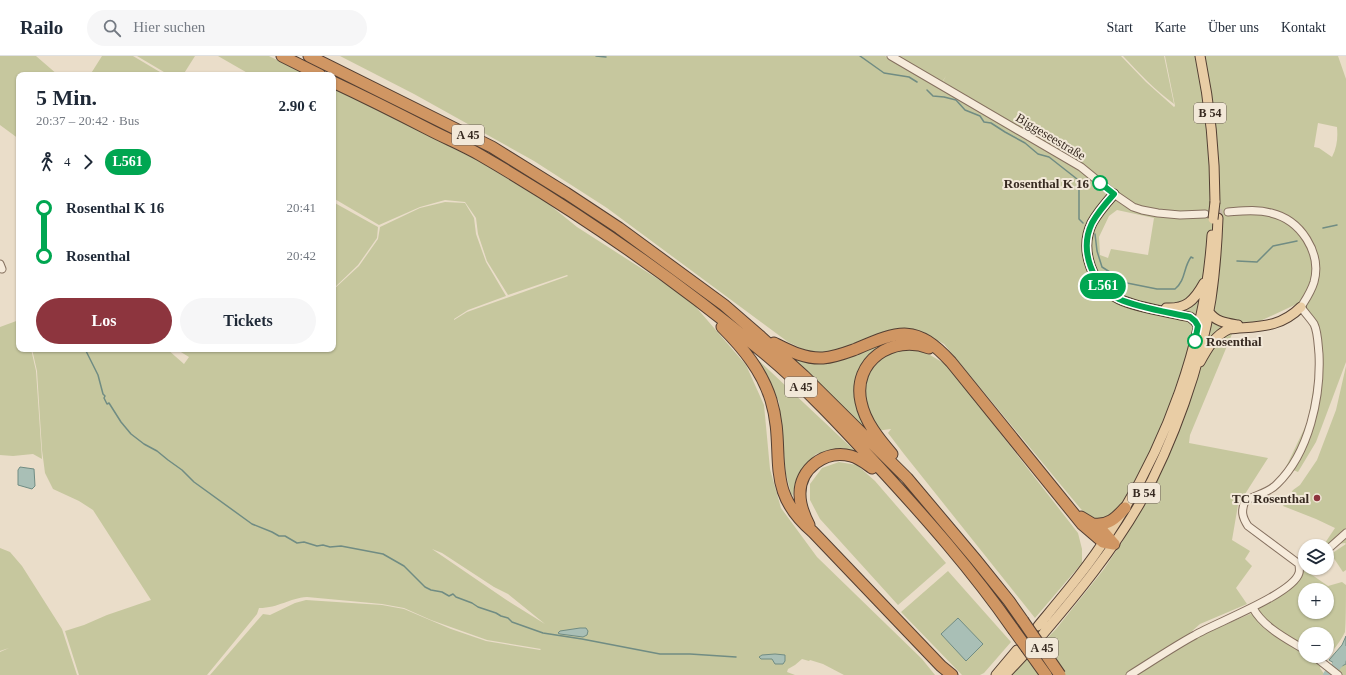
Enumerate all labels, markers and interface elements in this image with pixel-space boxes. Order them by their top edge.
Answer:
search box [87,10,367,46]
text: Railo [20,17,63,38]
icon: search [101,17,123,39]
text: Hier suchen [133,19,205,35]
text: Start [1106,20,1133,35]
text: Karte [1155,20,1186,35]
text: Über uns [1208,20,1259,35]
text: Kontakt [1281,20,1326,35]
text: 5 Min. [36,85,97,110]
text: 2.90 € [279,98,316,114]
road number: B 54 [1194,103,1226,123]
street label: Biggeseestraße [1013,110,1089,163]
text: 20:37 – 20:42 · Bus [36,113,139,128]
road number: A 45 [452,125,484,145]
icon: walk [36,151,58,173]
icon: forward [77,151,99,173]
text: 4 [64,154,71,169]
text: L561 [113,154,143,169]
marker: Rosenthal K 16 [1092,175,1108,191]
place label: Rosenthal K 16 [1004,176,1089,191]
text: Rosenthal K 16 [66,200,164,216]
text: 20:41 [286,200,316,215]
text: Rosenthal [66,248,130,264]
text: 20:42 [286,248,316,263]
line badge: L561 [1075,273,1131,299]
text: L561 [1088,278,1118,293]
button: Los [36,298,172,344]
button: Tickets [180,298,316,344]
marker: Rosenthal [1187,333,1203,349]
place label: Rosenthal [1206,334,1262,349]
road number: A 45 [785,377,817,397]
road number: B 54 [1128,483,1160,503]
place label: TC Rosenthal [1232,491,1309,506]
marker: TC Rosenthal [1312,493,1322,503]
map controls [1298,539,1334,663]
button: layers [1298,539,1334,575]
button: + [1298,583,1334,619]
button: − [1298,627,1334,663]
road number: A 45 [1026,638,1058,658]

